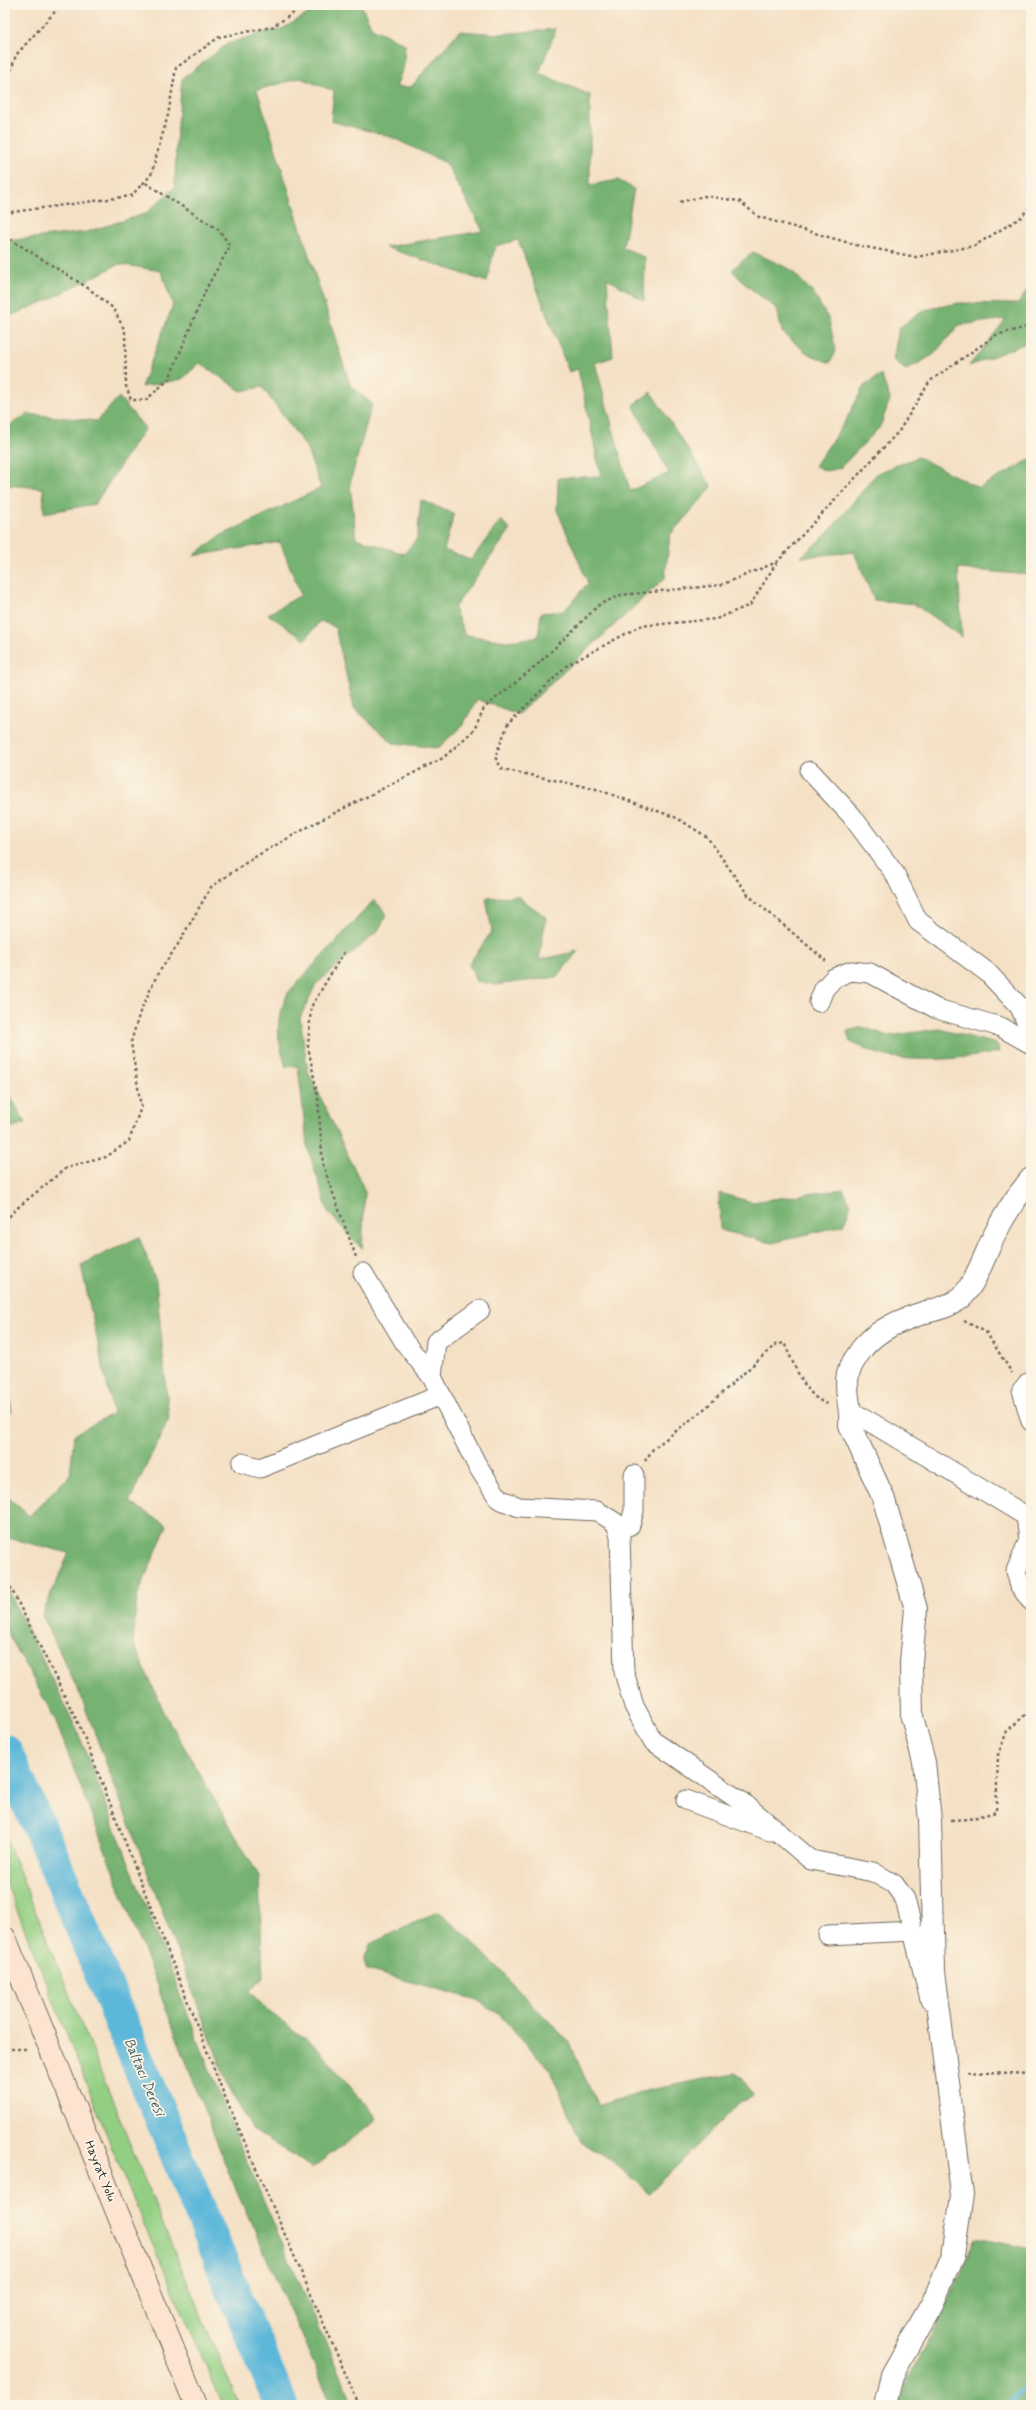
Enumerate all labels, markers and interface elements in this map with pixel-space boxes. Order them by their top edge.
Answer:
water label: Baltacı Deresi [120,2035,169,2120]
street label: Hayrat Yolu [80,2138,120,2204]

